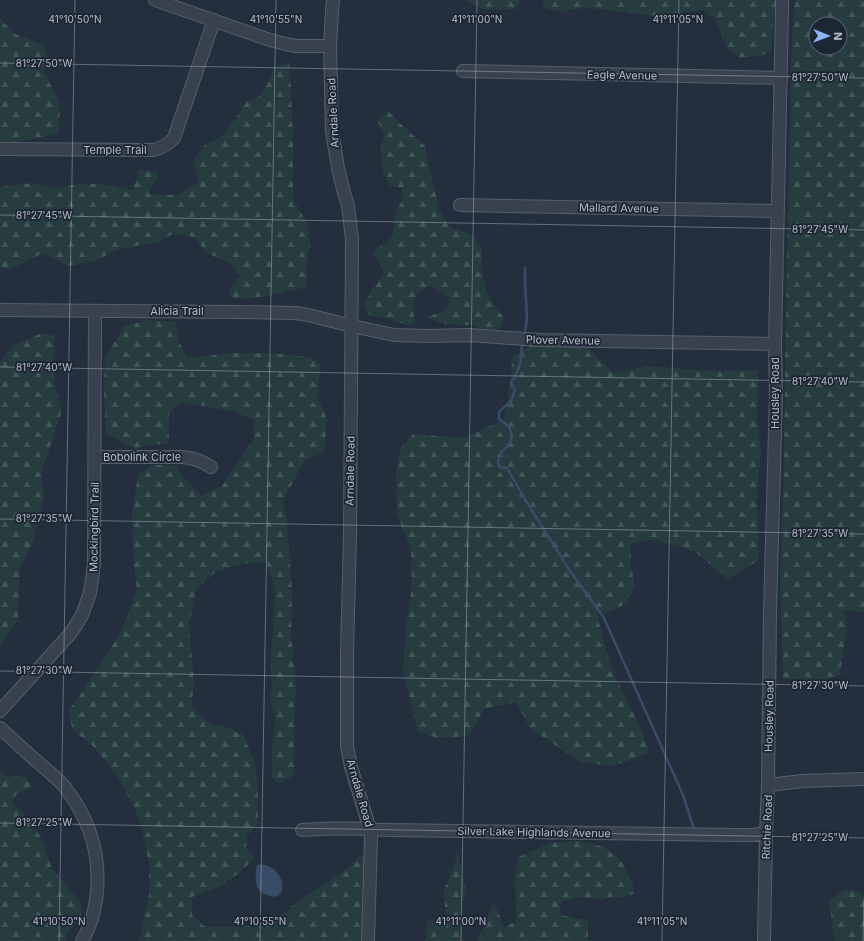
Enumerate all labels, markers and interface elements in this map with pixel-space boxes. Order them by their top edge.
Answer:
text: 41°10'50"N [49,13,101,25]
text: 41°10'55"N [250,13,302,25]
text: 41°11'00"N [452,13,502,25]
text: 41°11'05"N [653,13,703,25]
north arrow [808,16,848,56]
text: N [831,32,845,40]
text: 81°27'50"W [16,57,72,69]
street label: Eagle Avenue [587,67,657,83]
text: 81°27'50"W [792,71,848,83]
street label: Arndale Road [324,78,342,148]
street label: Temple Trail [83,143,147,157]
street label: Mallard Avenue [579,200,659,216]
text: 81°27'45"W [16,209,72,221]
text: 81°27'45"W [792,223,848,235]
street label: Alicia Trail [150,304,204,318]
street label: Plover Avenue [526,332,600,348]
street label: Housley Road [768,357,782,429]
text: 81°27'40"W [16,361,72,373]
text: 81°27'40"W [792,375,848,387]
street label: Arndale Road [342,436,358,506]
street label: Bobolink Circle [103,450,181,464]
street label: Mockingbird Trail [86,482,102,572]
text: 81°27'35"W [16,512,72,524]
text: 81°27'35"W [792,527,848,539]
text: 81°27'30"W [16,664,72,676]
text: 81°27'30"W [792,679,848,691]
street label: Housley Road [761,680,777,752]
street label: Arndale Road [344,757,376,829]
street label: Ritchie Road [759,794,775,860]
text: 81°27'25"W [16,816,72,828]
street label: Silver Lake Highlands Avenue [457,824,611,840]
text: 81°27'25"W [792,831,848,843]
text: 41°10'50"N [33,915,85,927]
text: 41°10'55"N [234,915,286,927]
text: 41°11'00"N [436,915,486,927]
text: 41°11'05"N [637,915,687,927]

